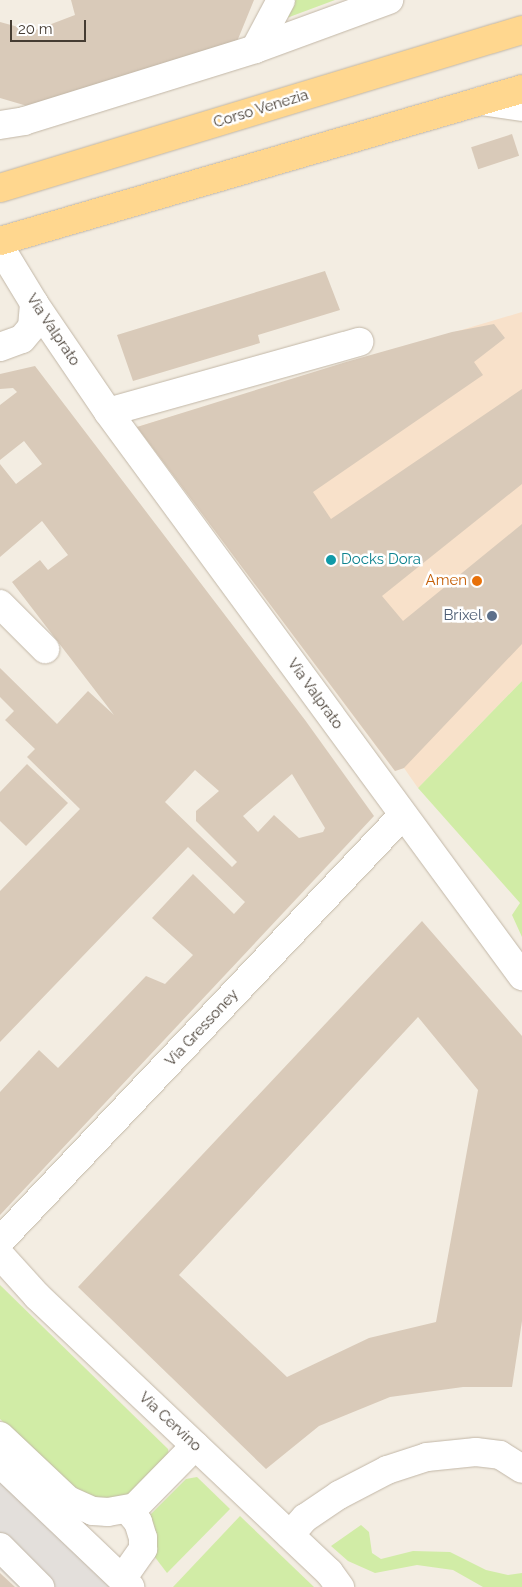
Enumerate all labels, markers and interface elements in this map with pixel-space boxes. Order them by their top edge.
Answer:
scale bar [12,10,89,42]
text: 20 m [18,20,53,38]
street label: Corso Venezia [211,86,311,132]
street label: Via Valprato [22,290,84,370]
place label: Docks Dora [341,551,421,569]
marker: Docks Dora [325,554,337,566]
place label: Amen [426,572,467,590]
marker: Amen [471,575,483,587]
place label: Brixel [443,607,482,625]
marker: Brixel [486,610,498,622]
street label: Via Valprato [283,655,347,733]
street label: Via Gressoney [162,986,242,1070]
street label: Via Cervino [135,1389,205,1455]

